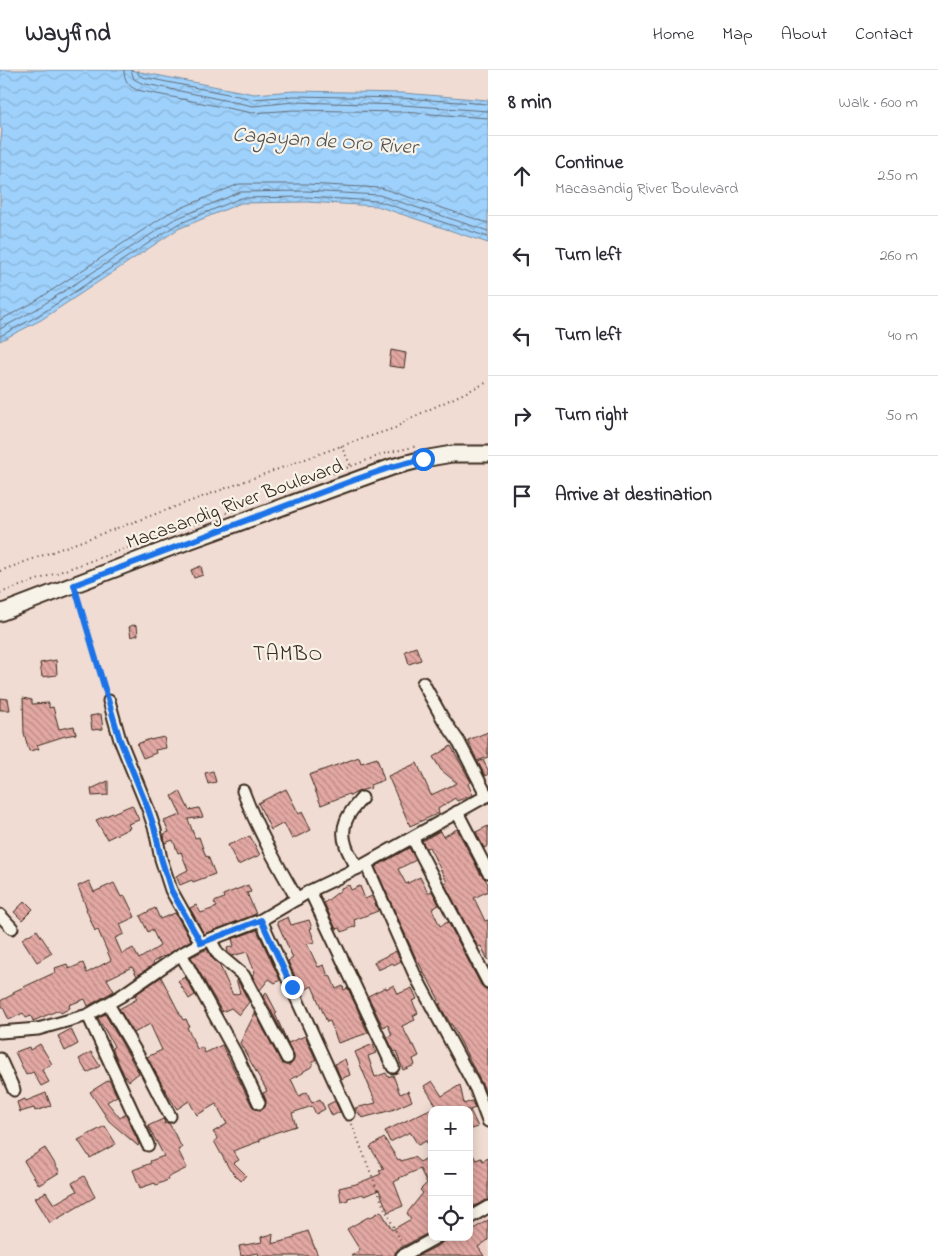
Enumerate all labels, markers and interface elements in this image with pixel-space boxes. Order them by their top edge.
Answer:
text: Wayfind [25,17,111,52]
text: Home [653,22,694,48]
text: Map [722,22,753,48]
text: About [781,22,827,48]
text: Contact [855,22,913,48]
text: 8 min [508,88,552,118]
text: Walk · 600 m [839,91,918,115]
water label: Cagayan de Oro River [231,121,421,165]
text: Continue [555,150,623,177]
icon: ahead [508,162,536,190]
text: 250 m [878,164,918,188]
text: Macasandig River Boulevard [555,177,738,201]
icon: left [508,242,536,270]
text: Turn left [555,242,622,269]
text: 260 m [880,244,918,268]
icon: left [508,322,536,350]
text: Turn left [555,322,622,349]
text: 40 m [888,324,918,348]
icon: right [508,402,536,430]
text: Turn right [555,402,628,429]
text: 50 m [886,404,918,428]
route start [412,448,435,471]
street label: Macasandig River Boulevard [122,453,348,559]
icon: arrive [508,482,536,510]
text: Arrive at destination [555,482,712,509]
district label: TAMBO [253,640,323,670]
route end [281,976,304,999]
map controls [428,1106,473,1241]
button: + [428,1106,473,1151]
button: − [428,1151,473,1196]
button: locate [428,1196,473,1241]

